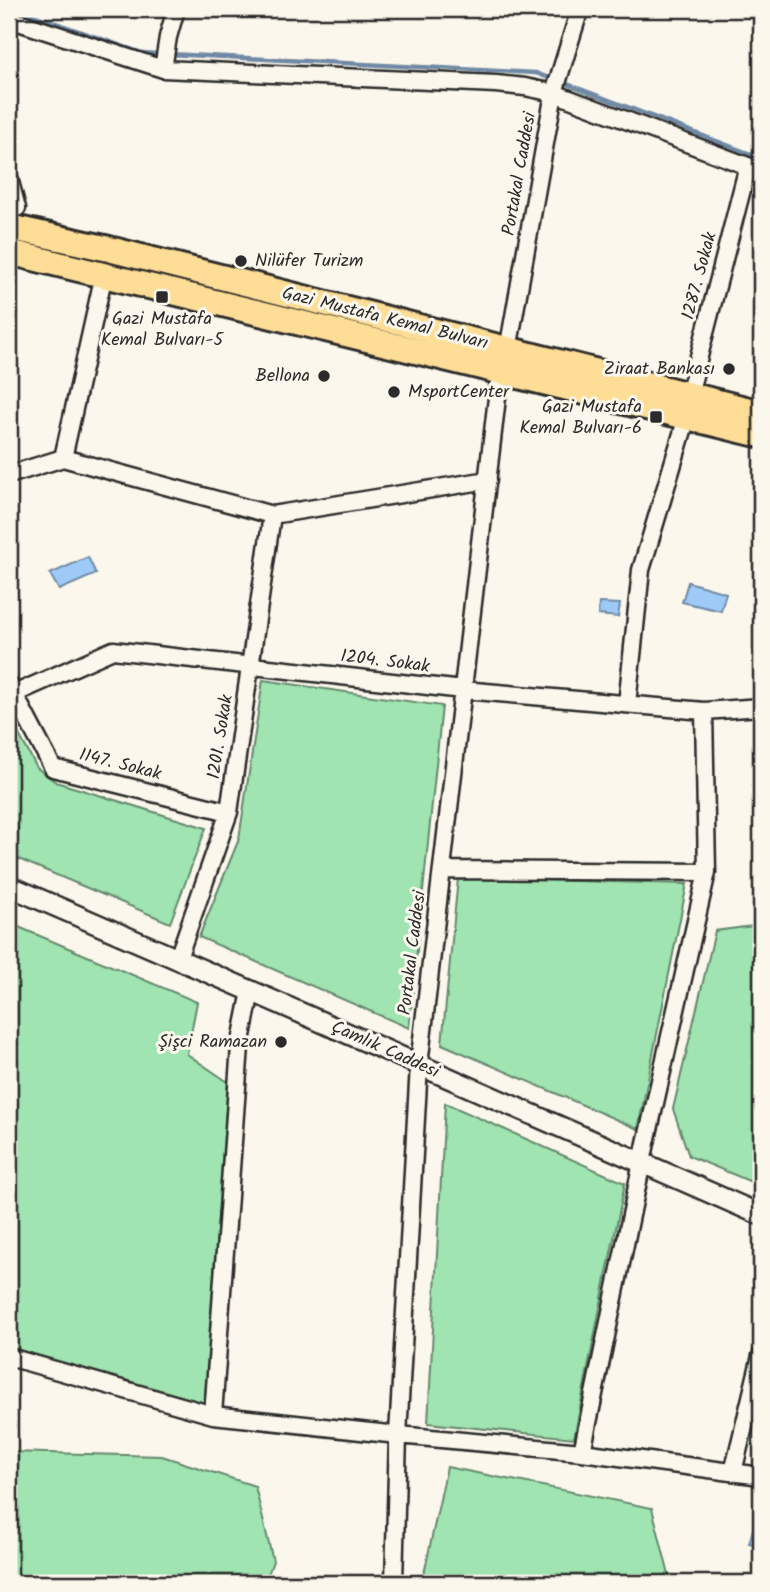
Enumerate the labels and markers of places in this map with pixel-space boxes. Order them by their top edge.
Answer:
place label: Nilüfer Turizm [255,247,363,276]
marker: Nilüfer Turizm [233,253,249,269]
marker: Gazi Mustafa Kemal Bulvarı-5 [154,289,170,305]
place label: Gazi Mustafa Kemal Bulvarı-5 [101,305,224,355]
place label: Ziraat Bankası [604,355,715,384]
marker: Ziraat Bankası [721,361,737,377]
place label: Bellona [255,362,310,391]
marker: Bellona [316,368,332,384]
place label: MsportCenter [408,378,510,407]
marker: MsportCenter [386,384,402,400]
place label: Gazi Mustafa Kemal Bulvarı-6 [519,393,642,443]
marker: Gazi Mustafa Kemal Bulvarı-6 [648,409,664,425]
place label: Şişci Ramazan [158,1028,267,1057]
marker: Şişci Ramazan [273,1034,289,1050]

